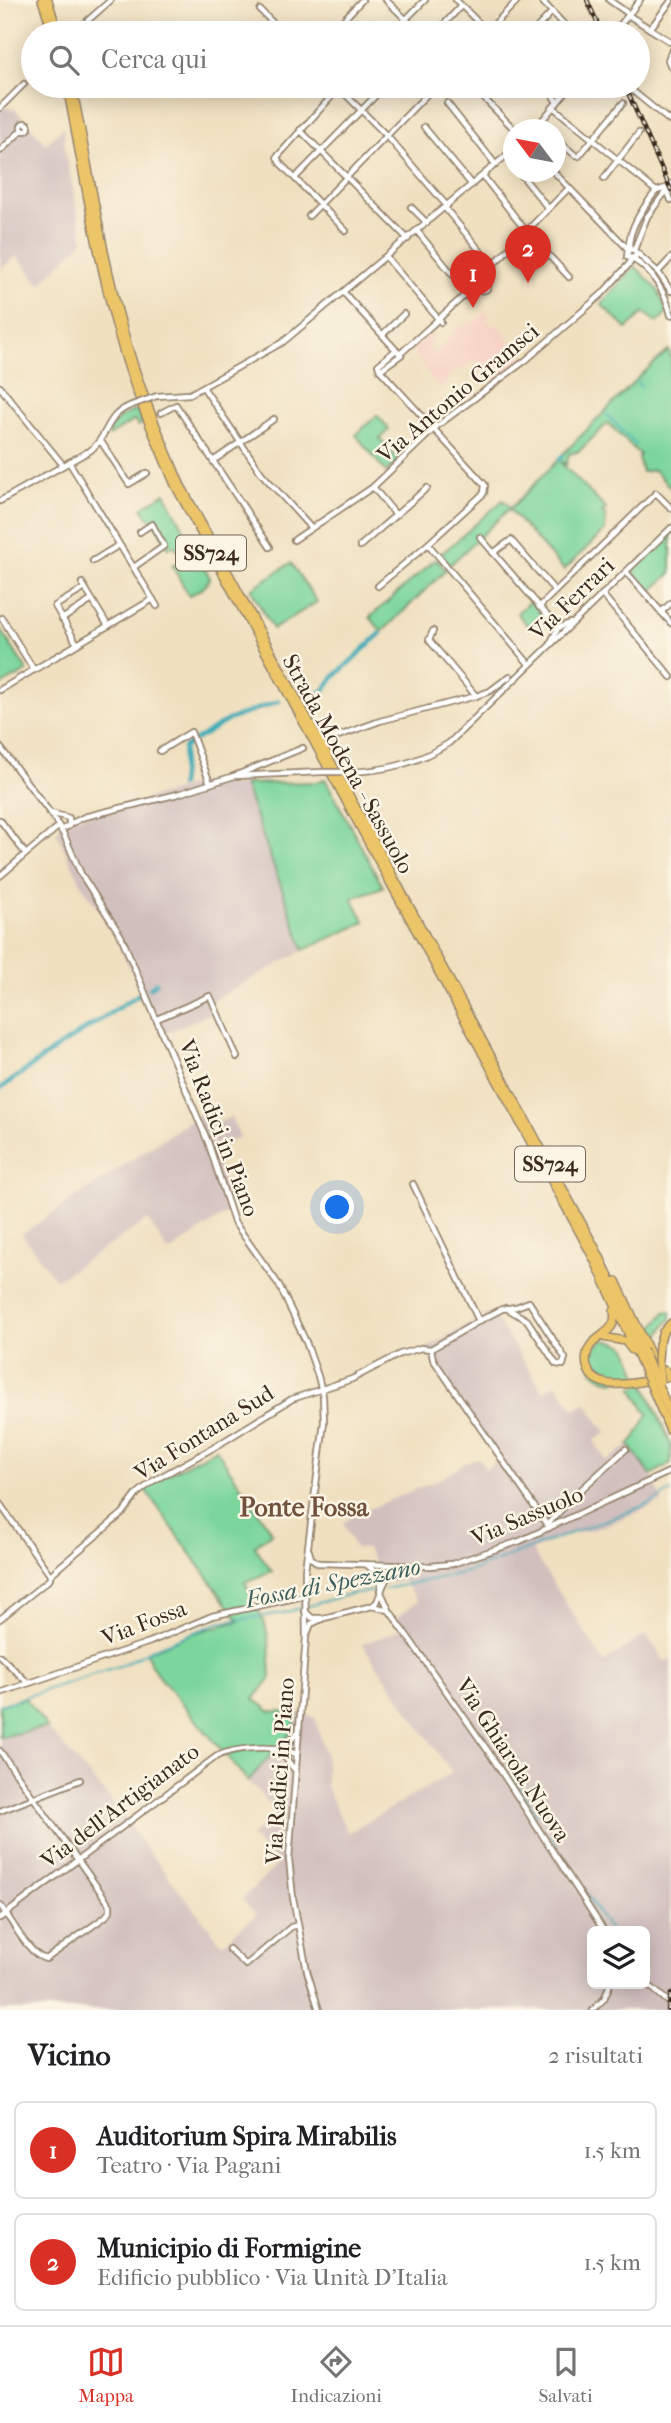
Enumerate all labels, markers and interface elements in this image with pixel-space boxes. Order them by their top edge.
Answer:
search box [21,21,650,98]
icon: search [45,41,83,79]
text: Cerca qui [101,44,207,75]
north arrow [503,119,566,182]
pin: 2 [505,225,551,283]
pin: 1 [450,250,496,308]
street label: Via Antonio Gramsci [371,317,545,469]
road number: SS724 [176,536,246,570]
street label: Via Ferrari [523,552,620,647]
street label: Strada Modena - Sassuolo [276,650,420,878]
street label: Via Radici in Piano [172,1035,265,1220]
road number: SS724 [515,1146,585,1182]
your location [320,1190,354,1224]
street label: Via Fontana Sud [128,1379,279,1487]
street label: Via Sassuolo [466,1480,587,1552]
district label: Ponte Fossa [240,1492,369,1523]
water label: Fossa di Spezzano [242,1552,423,1614]
street label: Via Fossa [97,1594,191,1652]
street label: Via Ghiarola Nuova [449,1672,576,1847]
street label: Via Radici in Piano [260,1677,300,1866]
street label: Via dell'Artigianato [35,1738,204,1875]
map controls [587,1926,650,1989]
button: layers [587,1926,650,1989]
text: Vicino [28,2038,111,2073]
text: 2 risultati [548,2042,643,2069]
text: Auditorium Spira Mirabilis [97,2121,397,2152]
text: 1 [49,2137,57,2164]
text: 1.5 km [583,2137,641,2164]
text: Teatro · Via Pagani [97,2152,281,2179]
text: Municipio di Formigine [97,2233,361,2264]
text: 2 [47,2249,59,2276]
text: 1.5 km [583,2249,641,2276]
text: Edificio pubblico · Via Unità D'Italia [97,2264,448,2291]
tab: Mappa [78,2343,134,2407]
tab: Indicazioni [291,2343,382,2407]
tab: Salvati [539,2343,593,2407]

